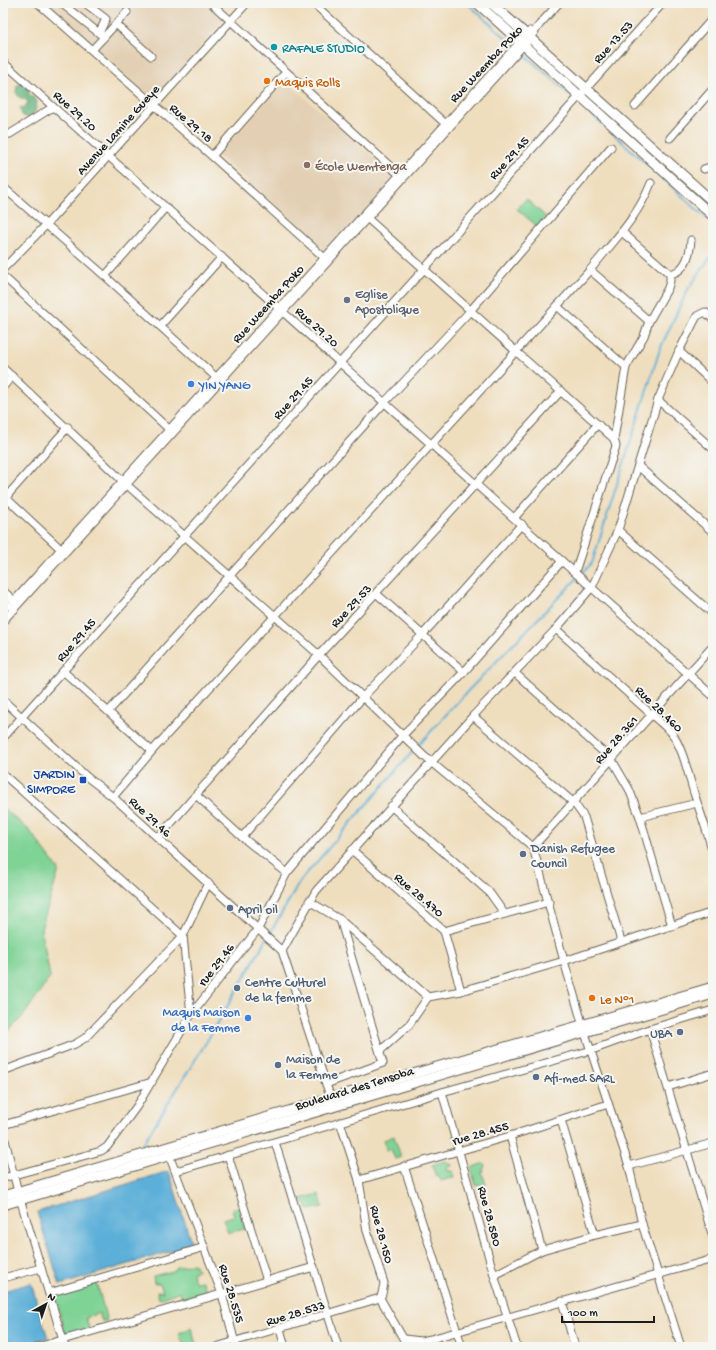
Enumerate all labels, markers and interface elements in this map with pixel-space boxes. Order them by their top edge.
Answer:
street label: Rue 13.53 [591,18,637,67]
street label: Rue Weemba Poko [447,23,527,106]
marker: RAFALE STUDIO [269,42,279,52]
place label: RAFALE STUDIO [282,42,365,57]
marker: Maquis Rolls [262,76,272,86]
place label: Maquis Rolls [275,76,341,91]
street label: Avenue Lamine Gueye [74,82,164,179]
street label: Rue 29.20 [49,88,100,136]
street label: Rue 29.18 [166,101,215,147]
street label: Rue 29.45 [487,134,533,183]
place label: École Wemtenga [315,159,407,175]
marker: École Wemtenga [302,160,312,170]
street label: Rue Weemba Poko [230,262,308,347]
place label: Eglise Apostolique [355,288,419,318]
marker: Eglise Apostolique [342,295,352,305]
street label: Rue 29.20 [291,304,342,352]
street label: Rue 29.45 [271,374,317,423]
marker: YIN YANG [186,379,196,389]
place label: YIN YANG [198,379,251,394]
street label: Rue 29.53 [328,582,376,631]
street label: Rue 29.45 [54,616,100,665]
street label: Rue 28.460 [631,683,686,737]
street label: Rue 28.361 [592,714,642,768]
place label: JARDIN SIMPORE [27,768,76,798]
marker: JARDIN SIMPORE [78,775,88,785]
street label: Rue 29.46 [125,794,174,841]
place label: Danish Refugee Council [530,842,615,872]
marker: Danish Refugee Council [518,849,528,859]
street label: Rue 28.470 [391,870,447,922]
marker: April oil [225,903,235,913]
place label: April oil [238,903,278,918]
street label: rue 29.46 [196,941,239,990]
place label: Centre Culturel de la femme [245,976,326,1006]
marker: Centre Culturel de la femme [232,983,242,993]
marker: Le N°1 [587,993,597,1003]
place label: Le N°1 [600,993,634,1008]
place label: Maquis Maison de la Femme [162,1006,241,1036]
marker: Maquis Maison de la Femme [243,1013,253,1023]
place label: UBA [650,1027,673,1042]
marker: UBA [675,1027,685,1037]
place label: Maison de la Femme [286,1053,340,1083]
marker: Maison de la Femme [273,1060,283,1070]
street label: Boulevard des Tensoba [293,1064,416,1115]
marker: Afi-med SARL [531,1072,541,1082]
place label: Afi-med SARL [544,1072,616,1087]
street label: rue 28.455 [451,1119,511,1150]
street label: Rue 28.580 [473,1185,504,1249]
street label: Rue 28.150 [366,1204,396,1266]
street label: Rue 28.535 [215,1263,247,1325]
north arrow [26,1284,66,1324]
text: N [45,1291,58,1305]
street label: Rue 28.533 [265,1298,327,1330]
scale bar [562,1298,654,1324]
text: 100 m [567,1307,598,1321]

